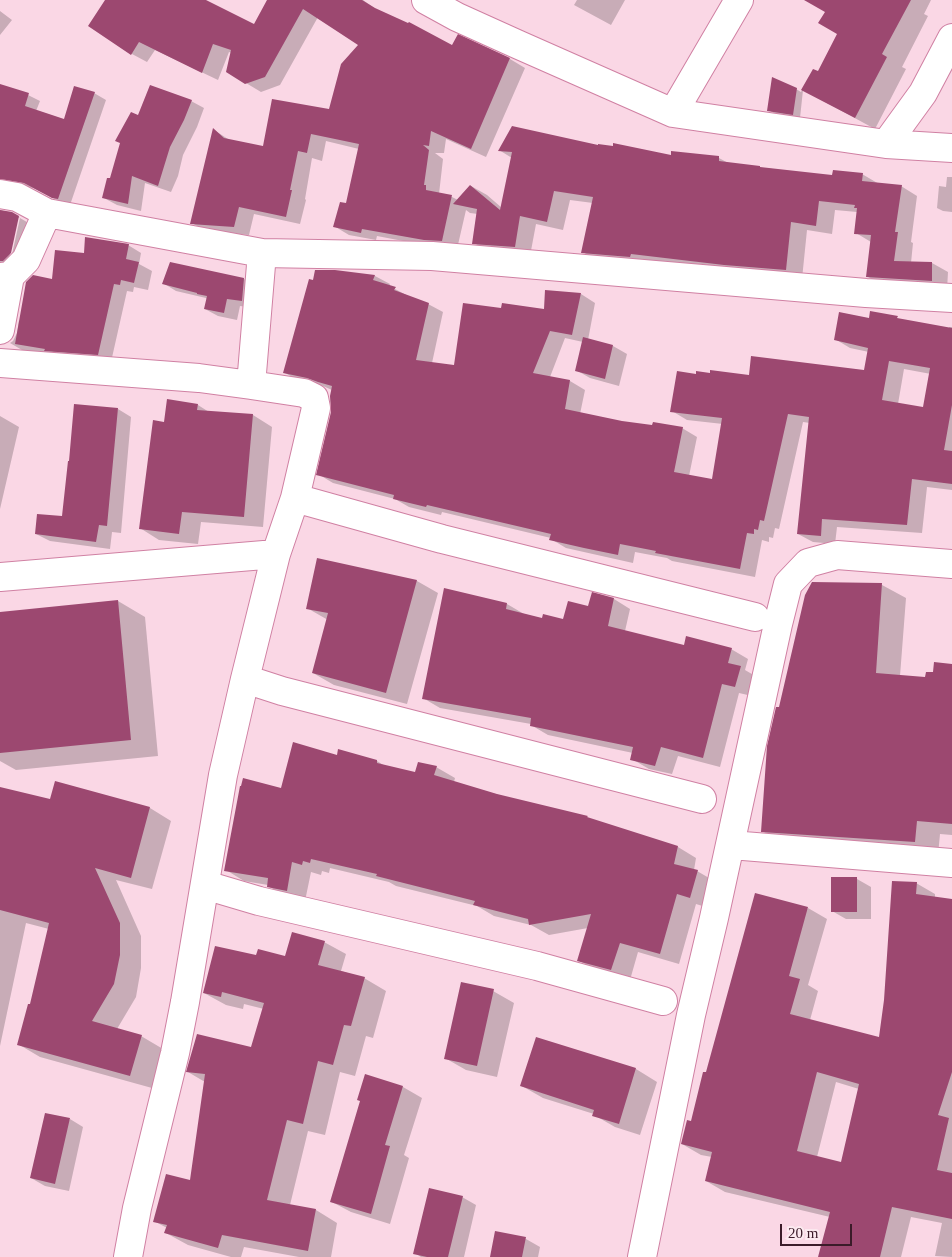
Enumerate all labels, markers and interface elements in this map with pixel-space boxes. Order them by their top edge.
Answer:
scale bar [782,1214,854,1246]
text: 20 m [788,1225,818,1241]

